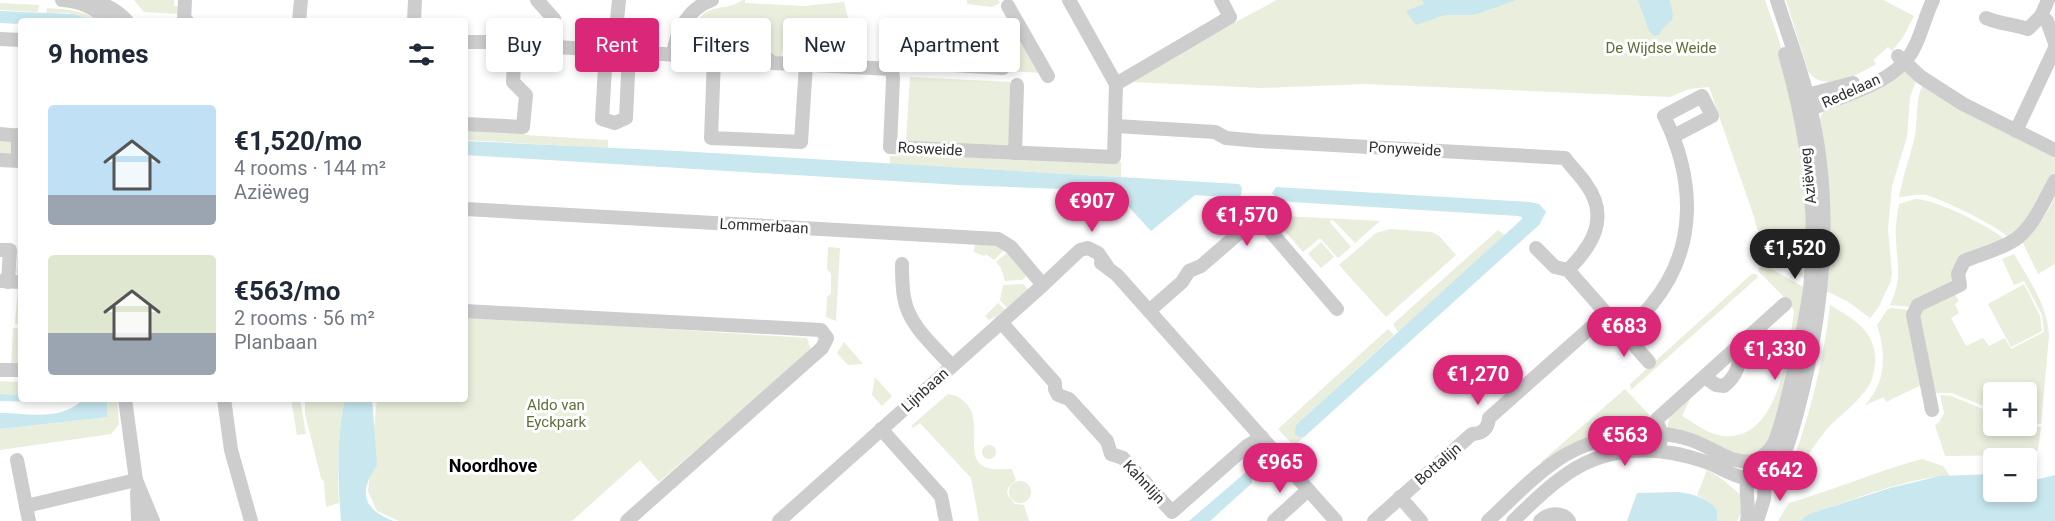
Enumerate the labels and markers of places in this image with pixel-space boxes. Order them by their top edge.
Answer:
pin: €907 [1056,182,1128,233]
pin: €1,570 [1198,196,1296,247]
pin: €1,520 [1746,229,1844,280]
pin: €683 [1588,307,1660,358]
pin: €1,330 [1726,330,1824,381]
pin: €1,270 [1429,355,1527,406]
pin: €563 [1589,416,1661,467]
pin: €965 [1244,443,1316,494]
pin: €642 [1744,451,1816,502]

